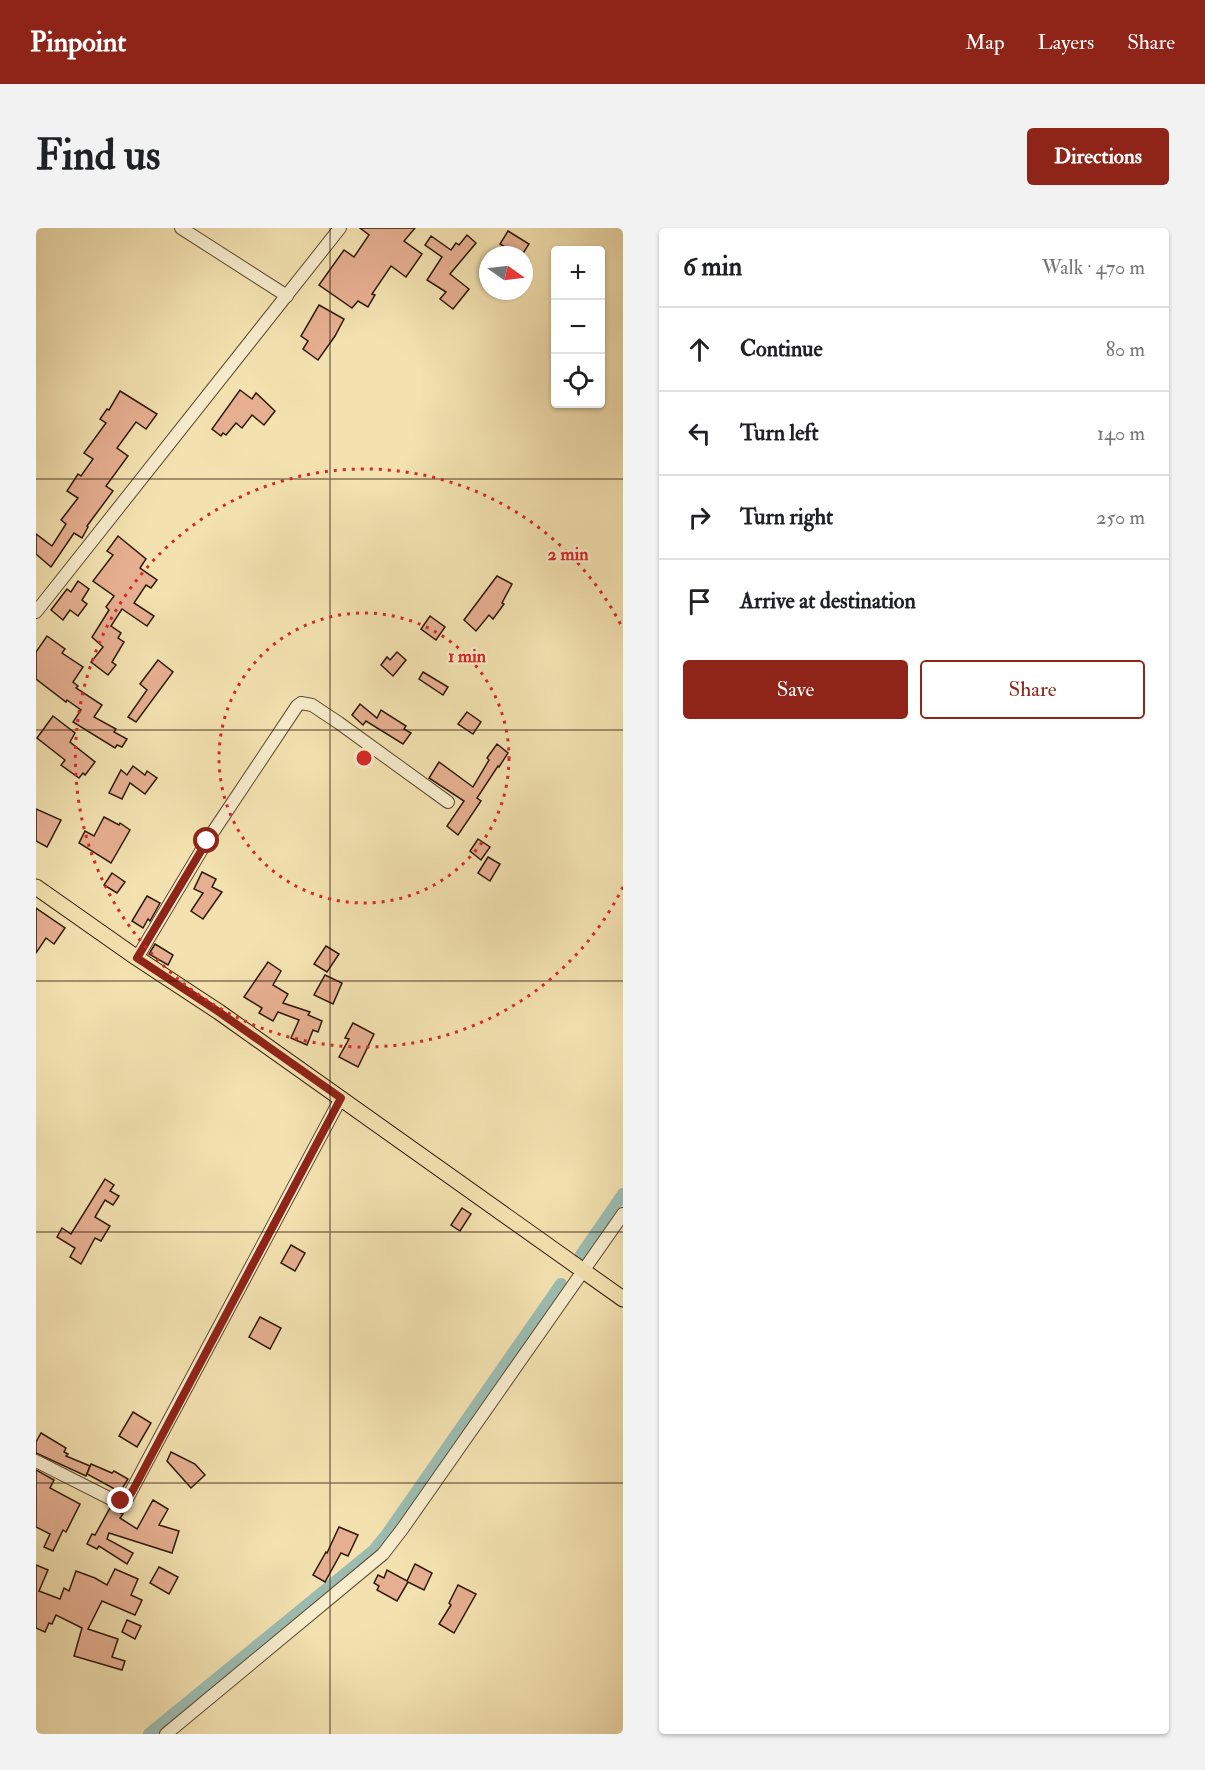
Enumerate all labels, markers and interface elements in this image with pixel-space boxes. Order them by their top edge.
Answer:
text: Pinpoint [30,25,126,60]
text: Map [965,29,1005,56]
text: Layers [1038,29,1094,56]
text: Share [1127,29,1175,56]
button: Directions [1027,128,1169,185]
text: Find us [36,130,160,182]
north arrow [479,246,533,300]
map controls [551,246,605,408]
button: + [551,246,605,300]
text: 6 min [683,251,742,283]
text: Walk · 470 m [1042,255,1145,280]
button: − [551,300,605,354]
icon: ahead [683,333,716,366]
text: Continue [740,335,823,363]
text: 80 m [1106,337,1145,362]
button: locate [551,354,605,408]
icon: left [683,417,716,450]
text: Turn left [740,419,819,447]
text: 140 m [1097,421,1145,446]
icon: right [683,501,716,534]
text: Turn right [740,503,833,531]
text: 250 m [1096,505,1145,530]
text: 2 min [548,543,589,566]
icon: arrive [683,585,716,618]
text: Arrive at destination [740,587,916,615]
text: 1 min [448,645,487,668]
button: Save [683,660,908,719]
button: Share [920,660,1145,719]
centre of rings [354,748,374,768]
route start [193,827,219,853]
route end [107,1487,133,1513]

